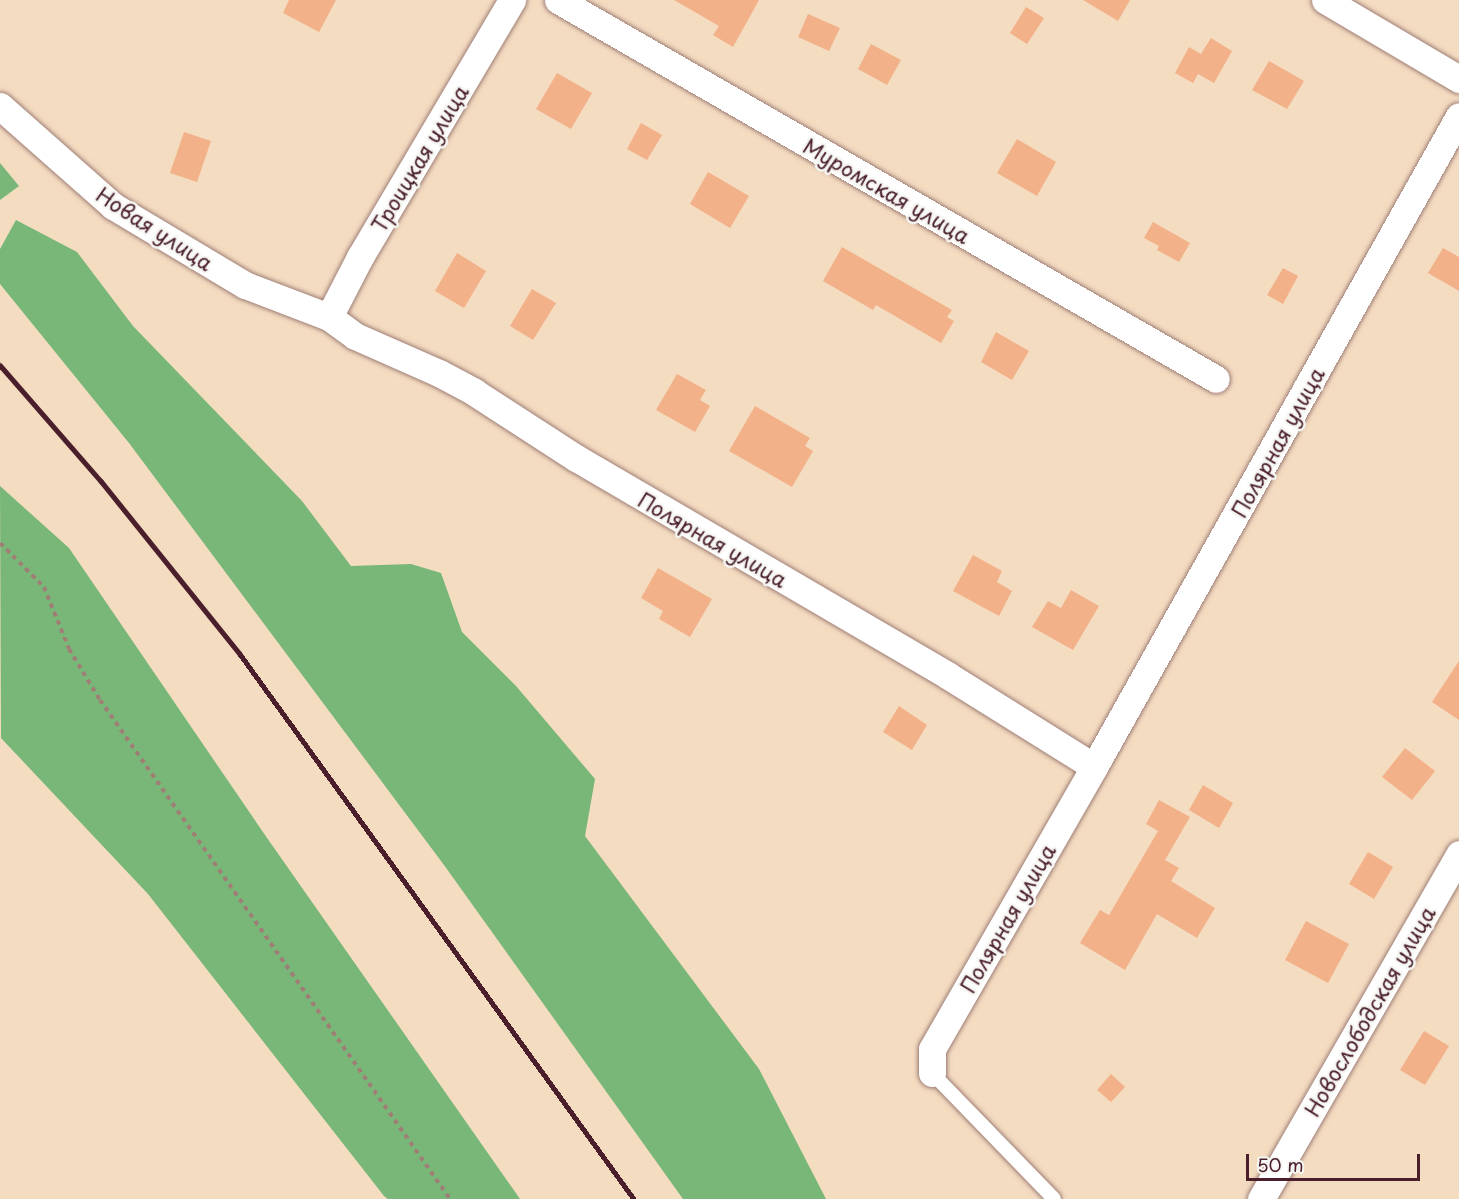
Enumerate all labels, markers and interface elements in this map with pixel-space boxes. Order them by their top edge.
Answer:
street label: Троицкая улица [365,80,473,236]
street label: Муромская улица [799,132,975,248]
street label: Новая улица [92,181,218,275]
street label: Полярная улица [1225,362,1329,522]
street label: Полярная улица [634,486,792,592]
street label: Полярная улица [954,839,1060,997]
street label: Новослободская улица [1298,901,1440,1121]
scale bar [1249,1142,1423,1180]
text: 50 m [1257,1151,1304,1178]

